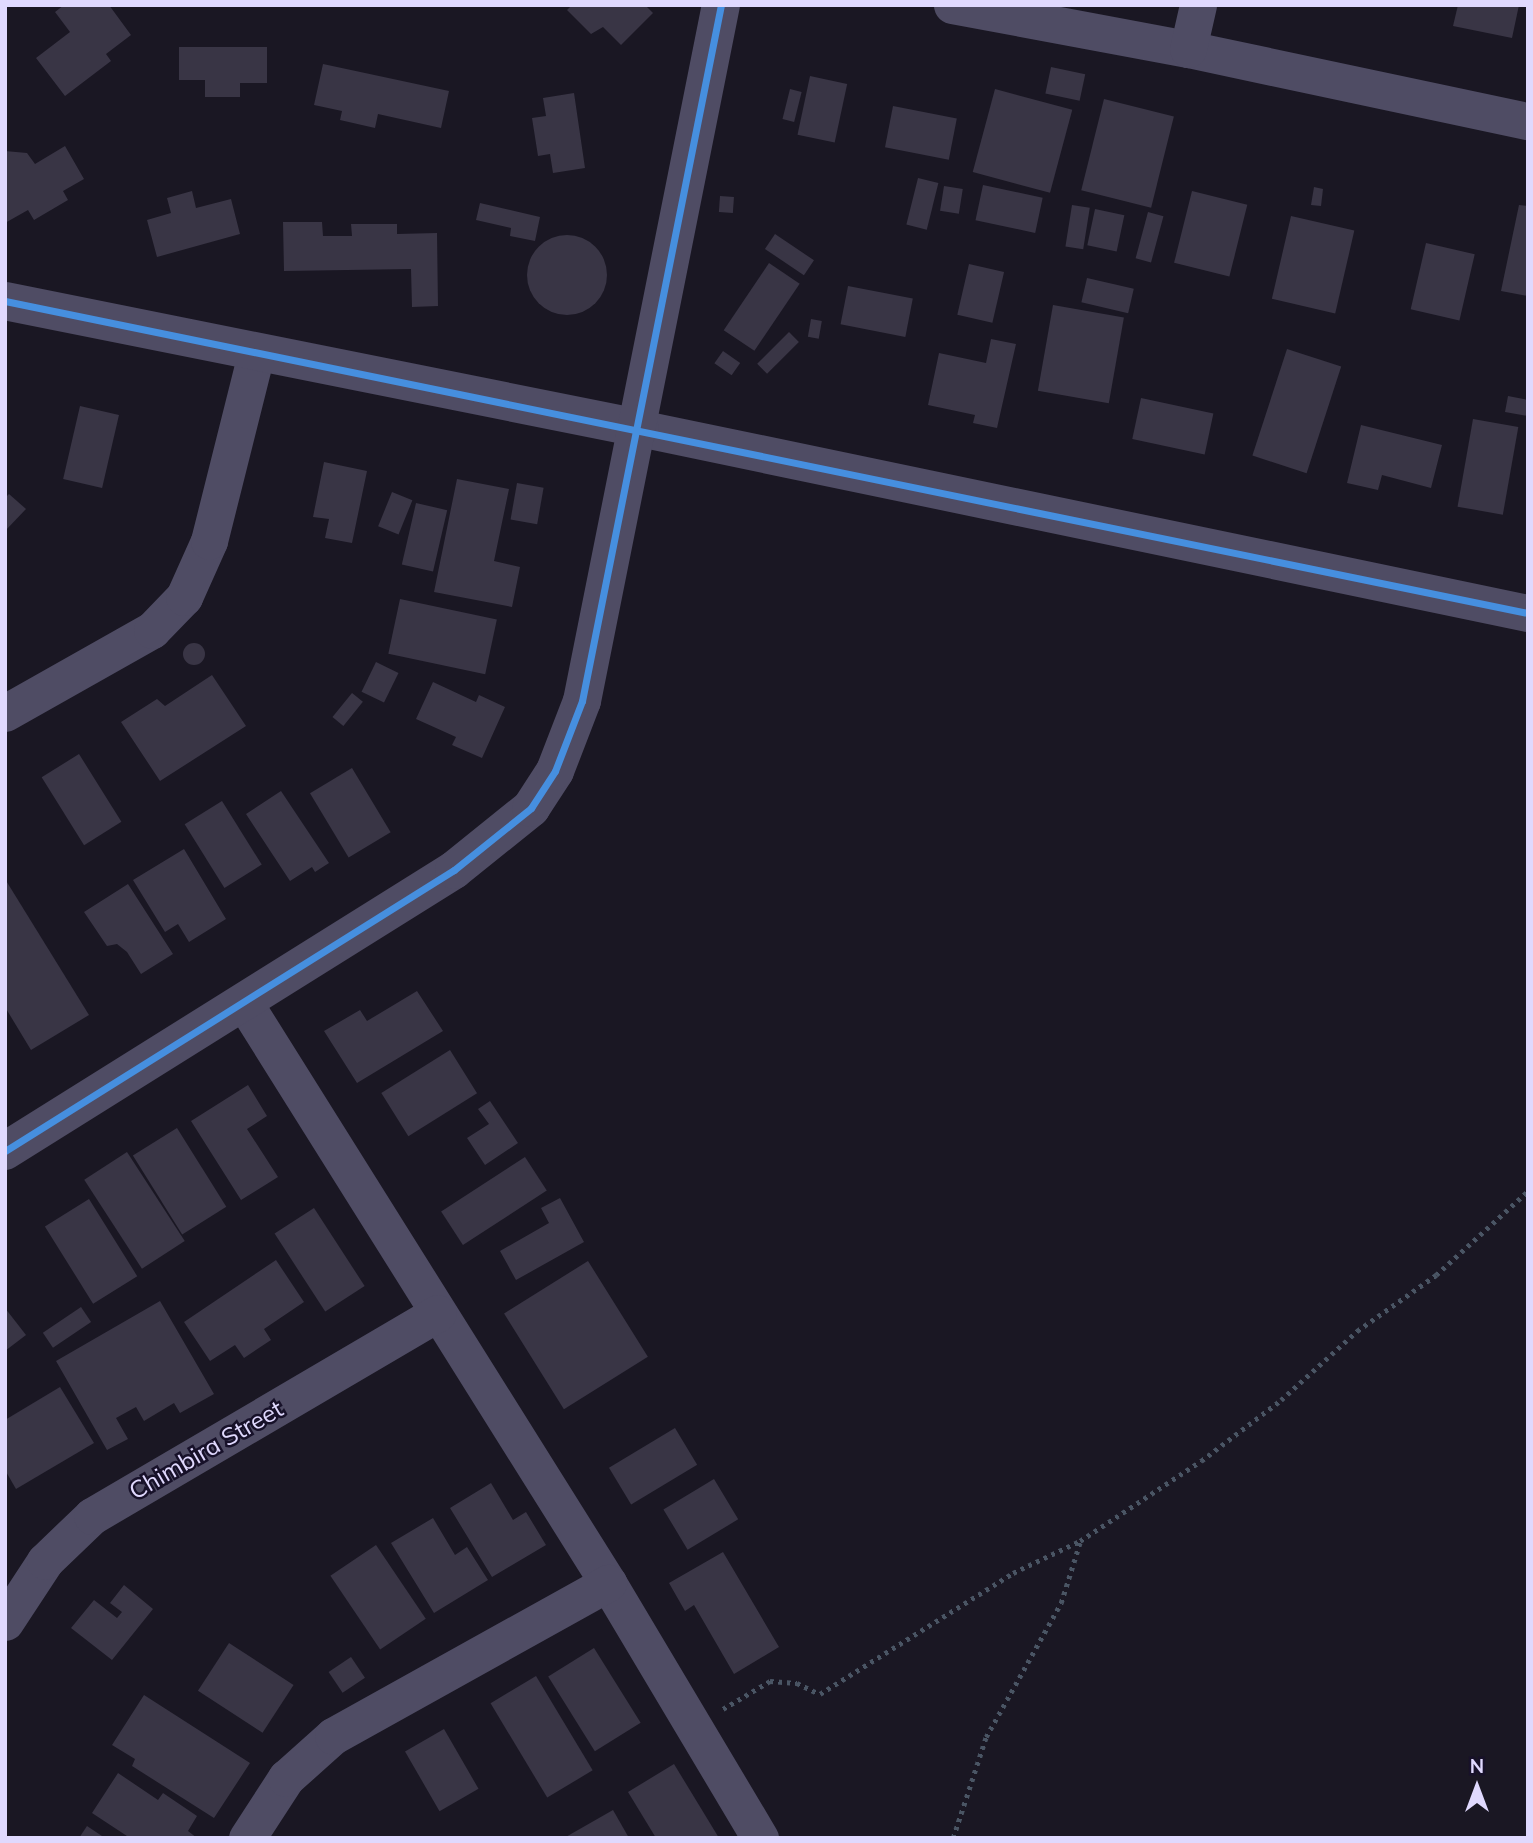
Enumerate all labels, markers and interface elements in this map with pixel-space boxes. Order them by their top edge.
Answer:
street label: Chimbira Street [124,1394,288,1506]
north arrow [1442,1752,1512,1822]
text: N [1470,1754,1484,1778]

